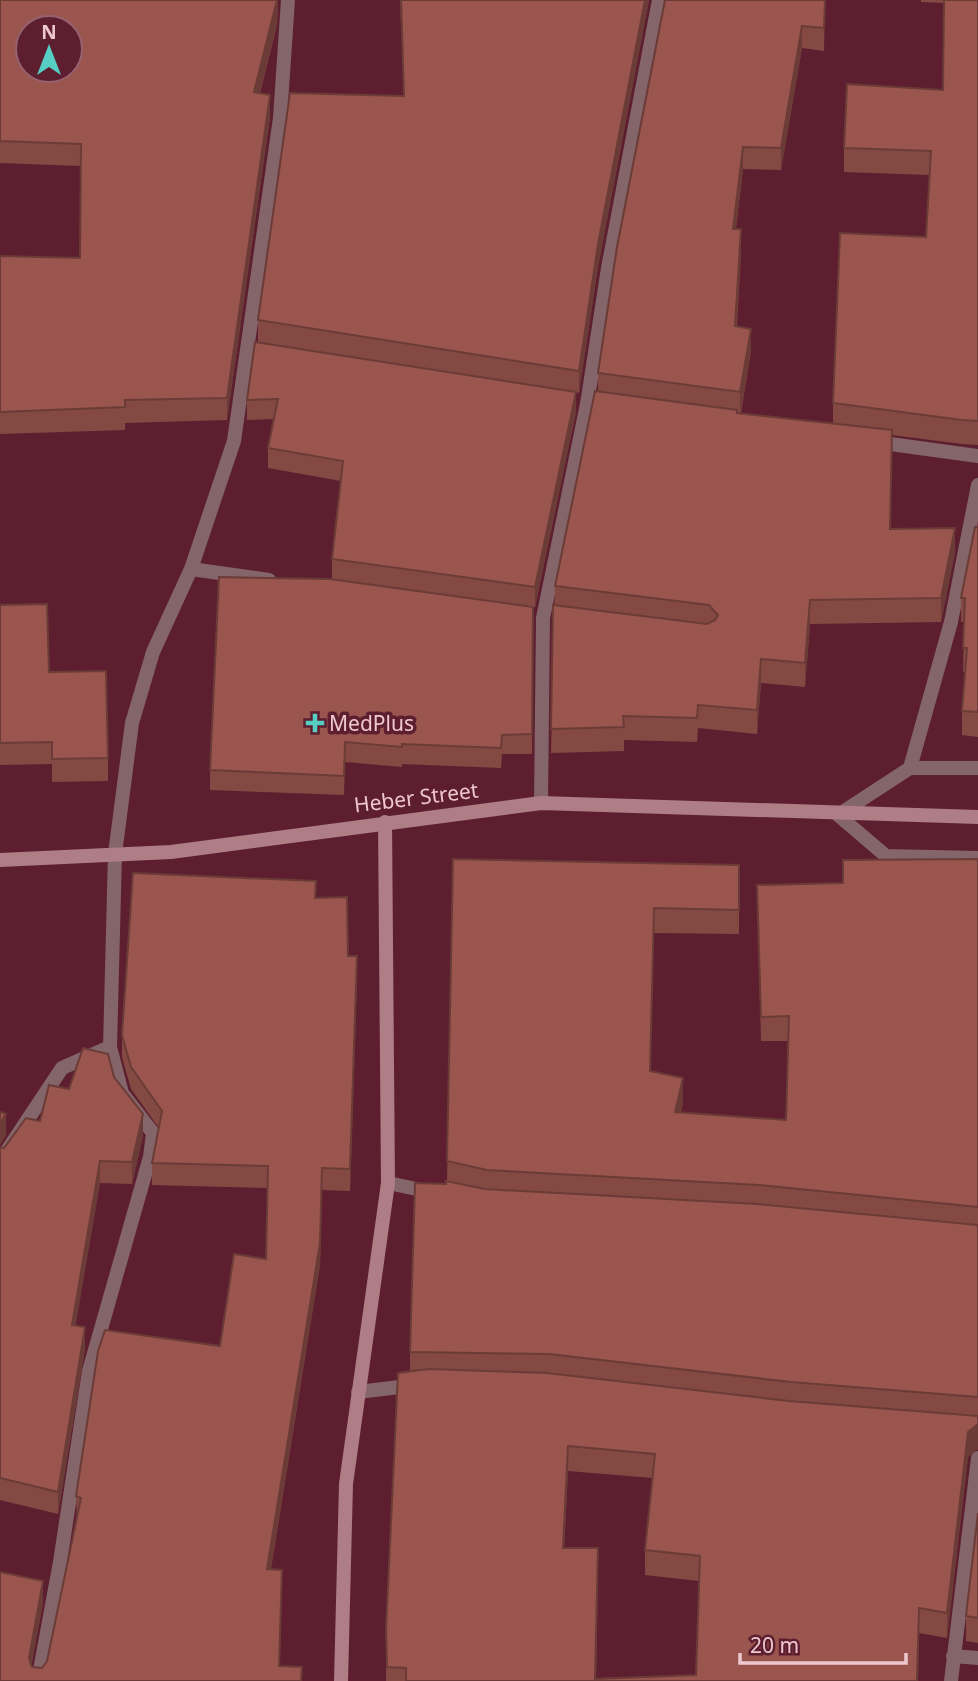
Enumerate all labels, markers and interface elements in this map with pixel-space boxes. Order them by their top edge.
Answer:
north arrow [14,14,84,84]
text: N [41,19,57,45]
place label: MedPlus [329,709,414,737]
marker: MedPlus [307,715,323,731]
street label: Heber Street [352,775,480,819]
scale bar [740,1622,906,1666]
text: 20 m [750,1631,799,1659]

